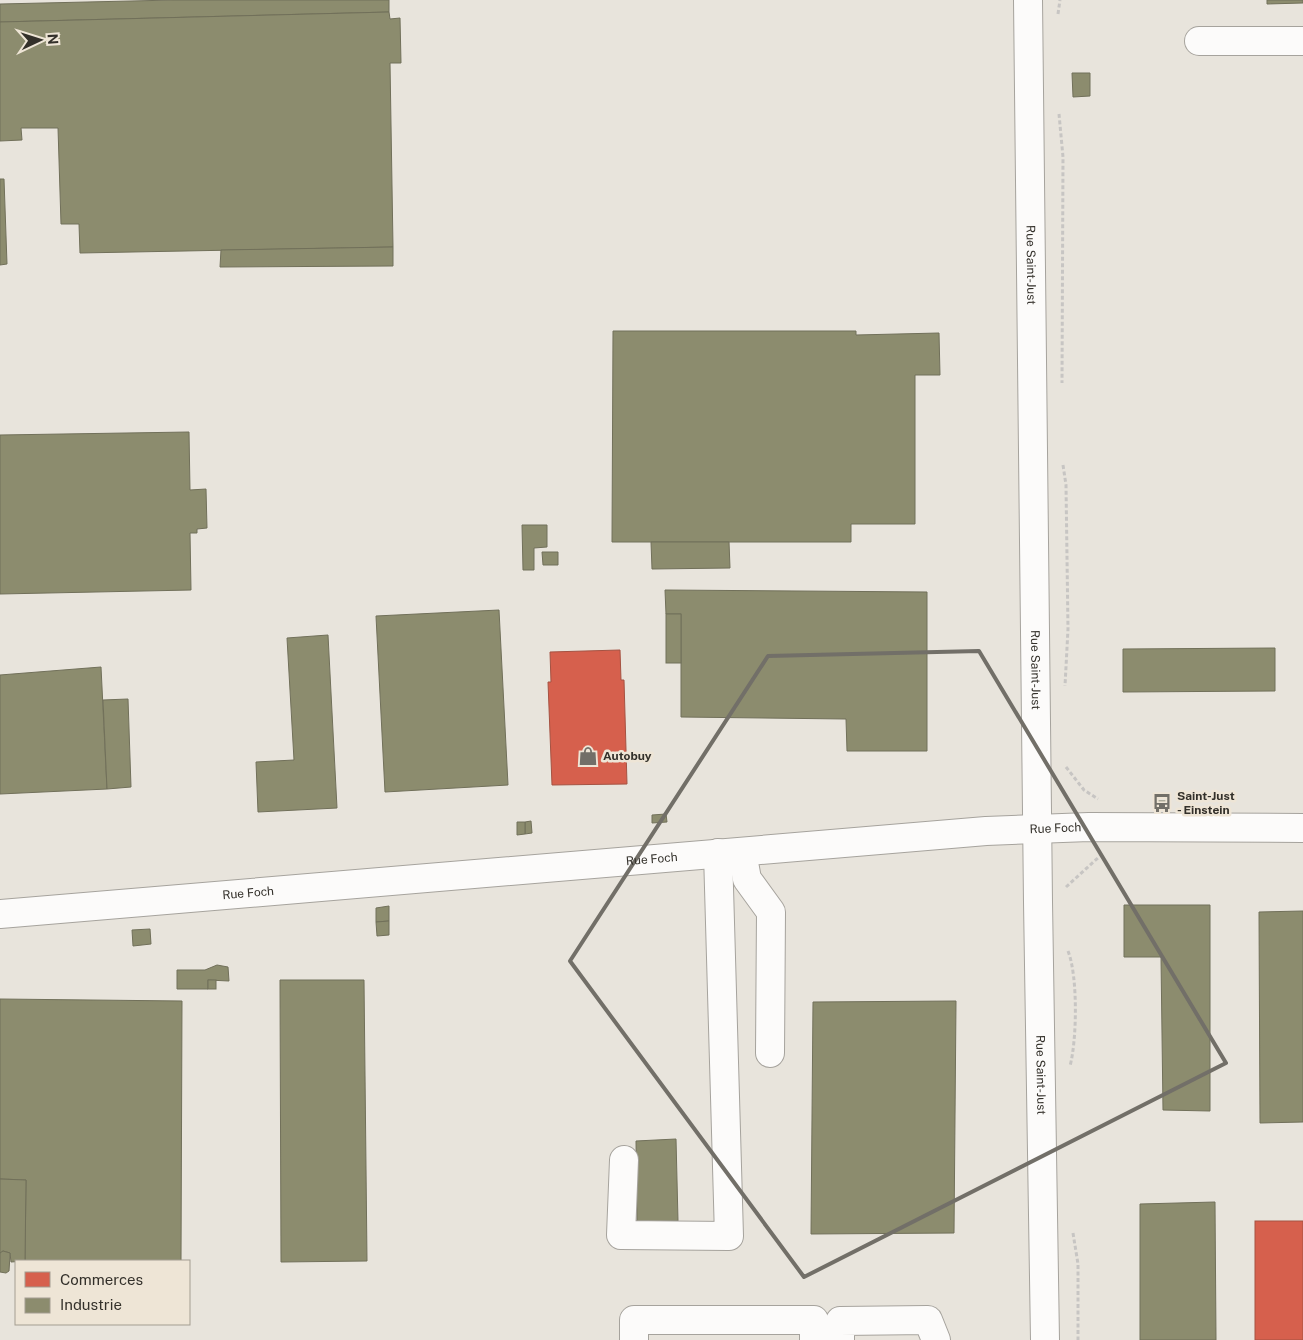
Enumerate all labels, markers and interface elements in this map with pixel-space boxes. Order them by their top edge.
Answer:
north arrow [15,15,65,65]
text: N [45,33,61,45]
street label: Rue Saint-Just [1023,225,1038,305]
street label: Rue Saint-Just [1028,630,1043,710]
shop icon: Autobuy [577,745,599,767]
place label: Autobuy [603,749,652,763]
place label: Saint-Just - Einstein [1177,789,1235,817]
bus stop icon: Saint-Just - Einstein [1151,792,1173,814]
street label: Rue Foch [1029,820,1082,836]
street label: Rue Foch [625,850,678,868]
street label: Rue Foch [222,884,275,902]
street label: Rue Saint-Just [1033,1035,1048,1115]
legend [15,1260,190,1325]
text: Commerces [60,1271,143,1288]
text: Industrie [60,1296,122,1313]

